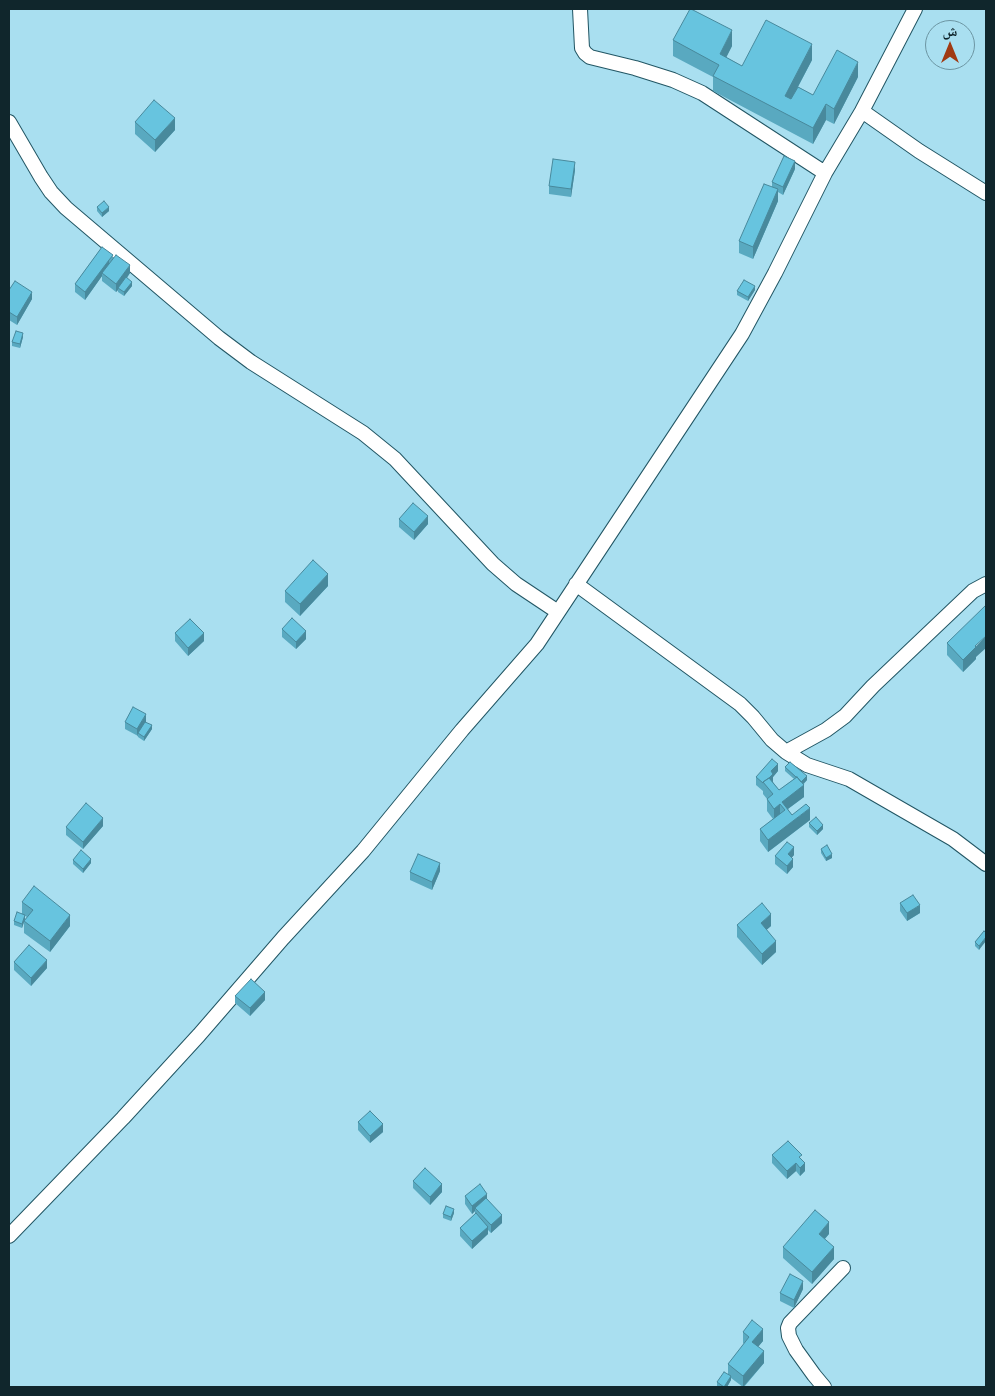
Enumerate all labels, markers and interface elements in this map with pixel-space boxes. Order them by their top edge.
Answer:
north arrow [925,20,975,70]
text: ش [943,23,957,39]

